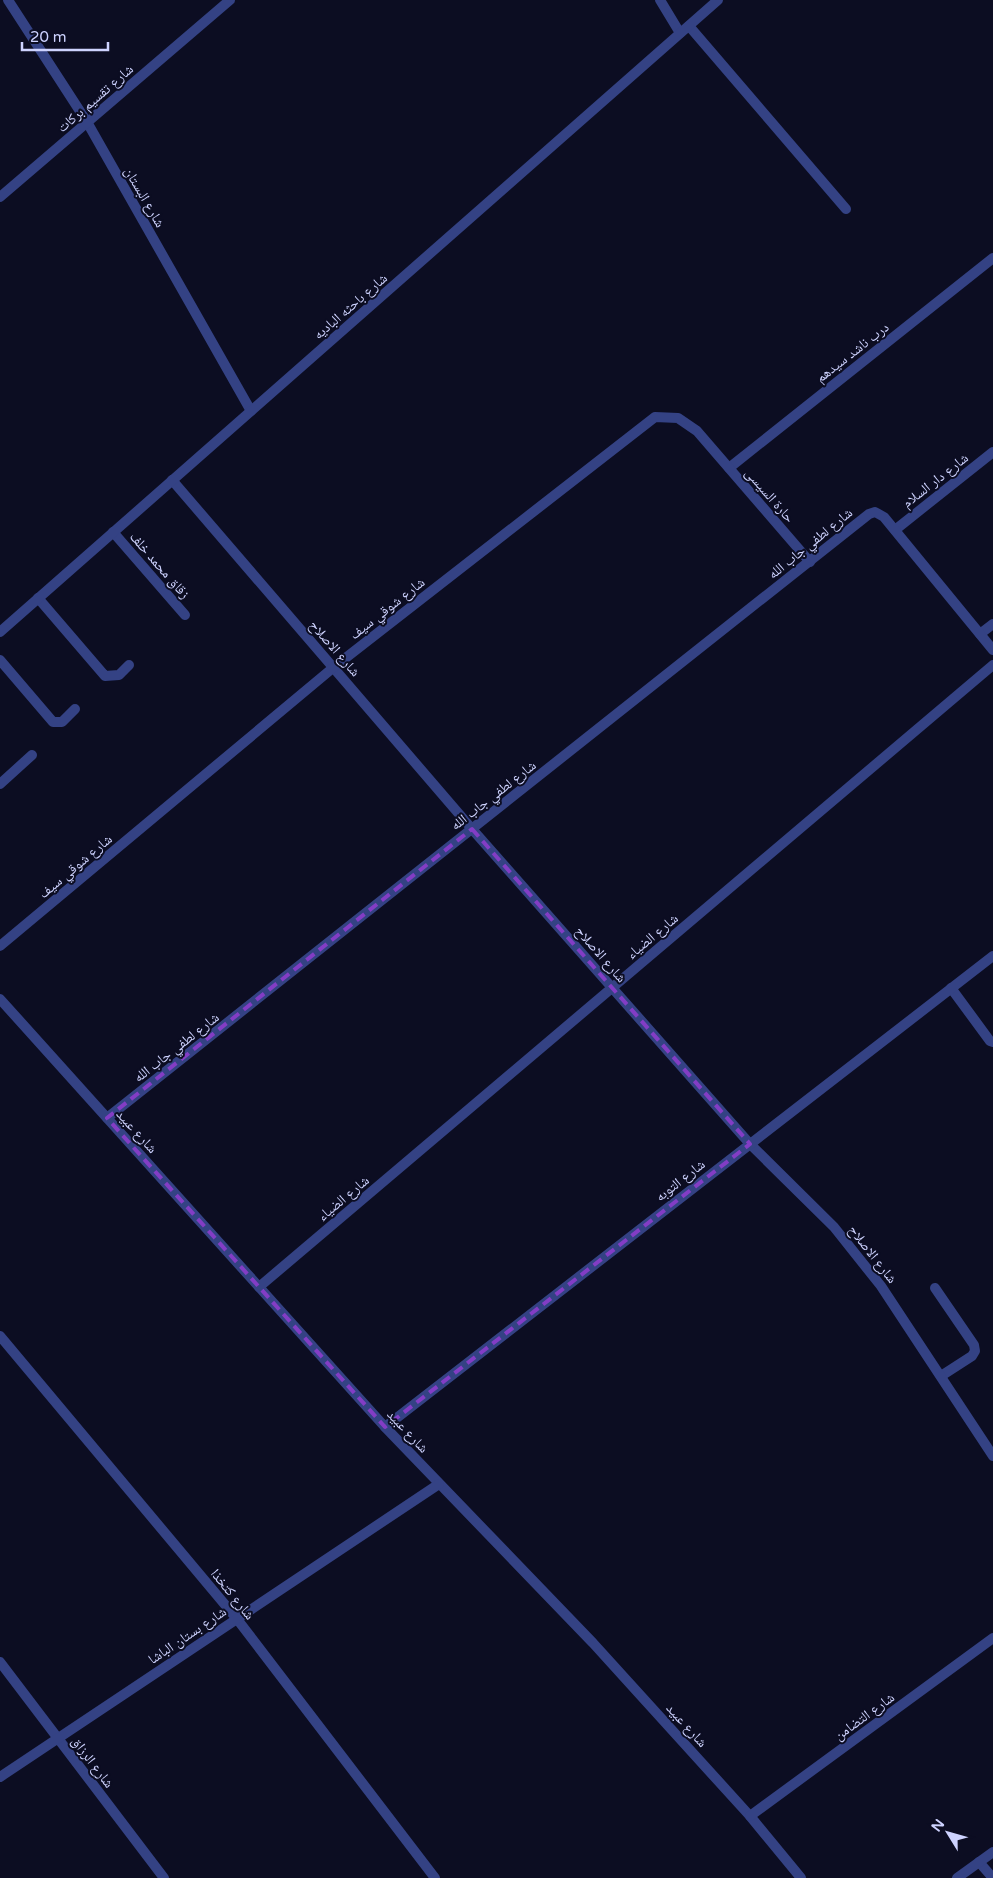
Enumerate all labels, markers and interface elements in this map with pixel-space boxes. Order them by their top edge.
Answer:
scale bar [22,20,109,52]
text: 20 m [30,28,67,46]
street label: شارع تقسيم بركات [54,61,138,137]
street label: شارع البستان [120,164,169,231]
street label: شارع باحثه الباديه [310,270,391,344]
street label: درب ناشد سيدهم [812,319,893,387]
street label: شارع دار السلام [899,449,972,512]
street label: حارة السيسى [741,465,798,526]
street label: شارع لطفي جاب الله [765,504,858,585]
street label: زقاق محمد خلف [126,528,193,602]
street label: شارع شوقي سيف [346,574,430,645]
street label: شارع الاصلاح [305,617,364,681]
street label: شارع لطفي جاب الله [447,757,541,836]
street label: شارع شوقي سيف [35,831,117,904]
street label: شارع الضياء [623,910,682,964]
street label: شارع الاصلاح [571,923,630,987]
street label: شارع لطفي جاب الله [130,1009,224,1088]
street label: شارع عبيد [112,1106,161,1157]
street label: شارع التوبه [652,1156,709,1206]
street label: شارع الضياء [314,1172,373,1226]
street label: شارع الاصلاح [844,1222,901,1287]
street label: شارع عبيد [383,1406,432,1457]
street label: شارع كتخذا [206,1565,258,1624]
street label: شارع بستان الباشا [145,1603,230,1669]
street label: شارع التضامن [831,1689,898,1745]
street label: شارع عبيد [662,1700,711,1751]
street label: شارع الرزاق [67,1733,117,1792]
north arrow [923,1808,973,1858]
text: N [928,1816,948,1835]

